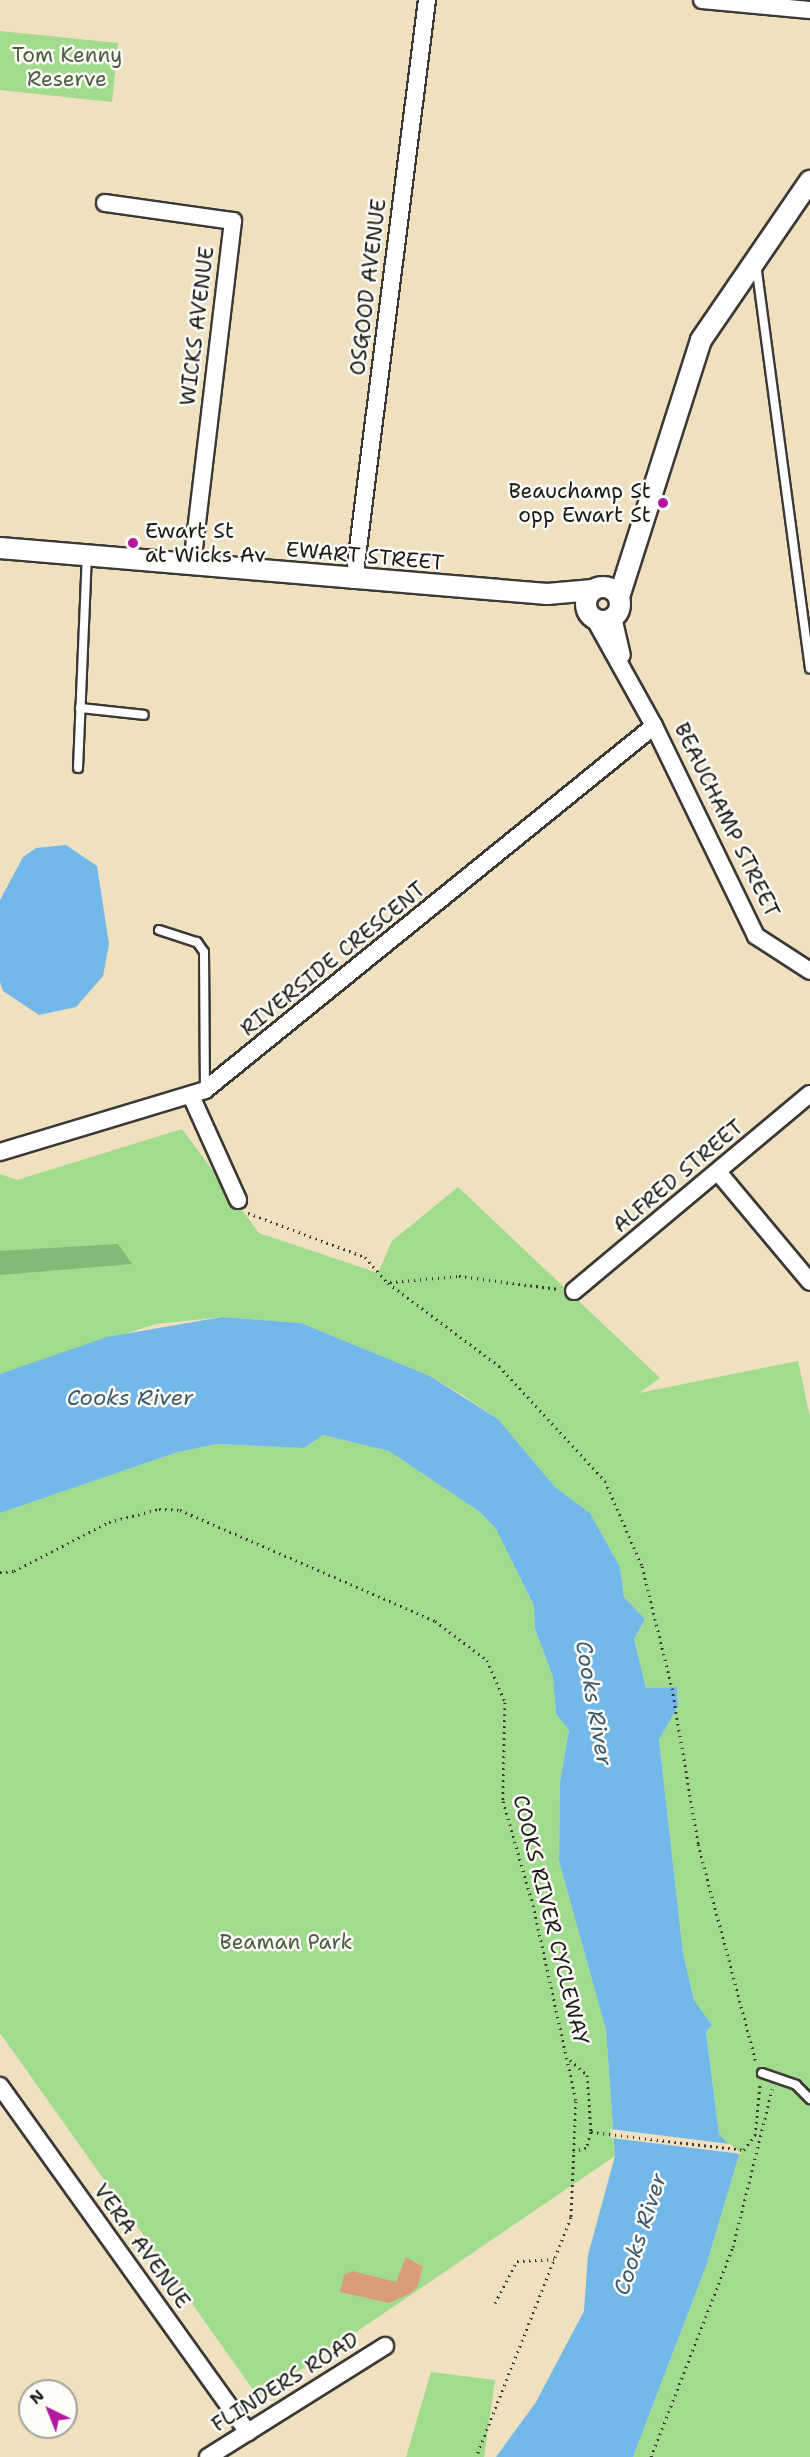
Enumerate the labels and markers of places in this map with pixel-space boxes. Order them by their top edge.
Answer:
place label: Beauchamp St opp Ewart St [508,478,651,528]
marker: Beauchamp St opp Ewart St [656,496,670,510]
place label: Ewart St at Wicks Av [145,518,266,568]
marker: Ewart St at Wicks Av [126,536,140,550]

